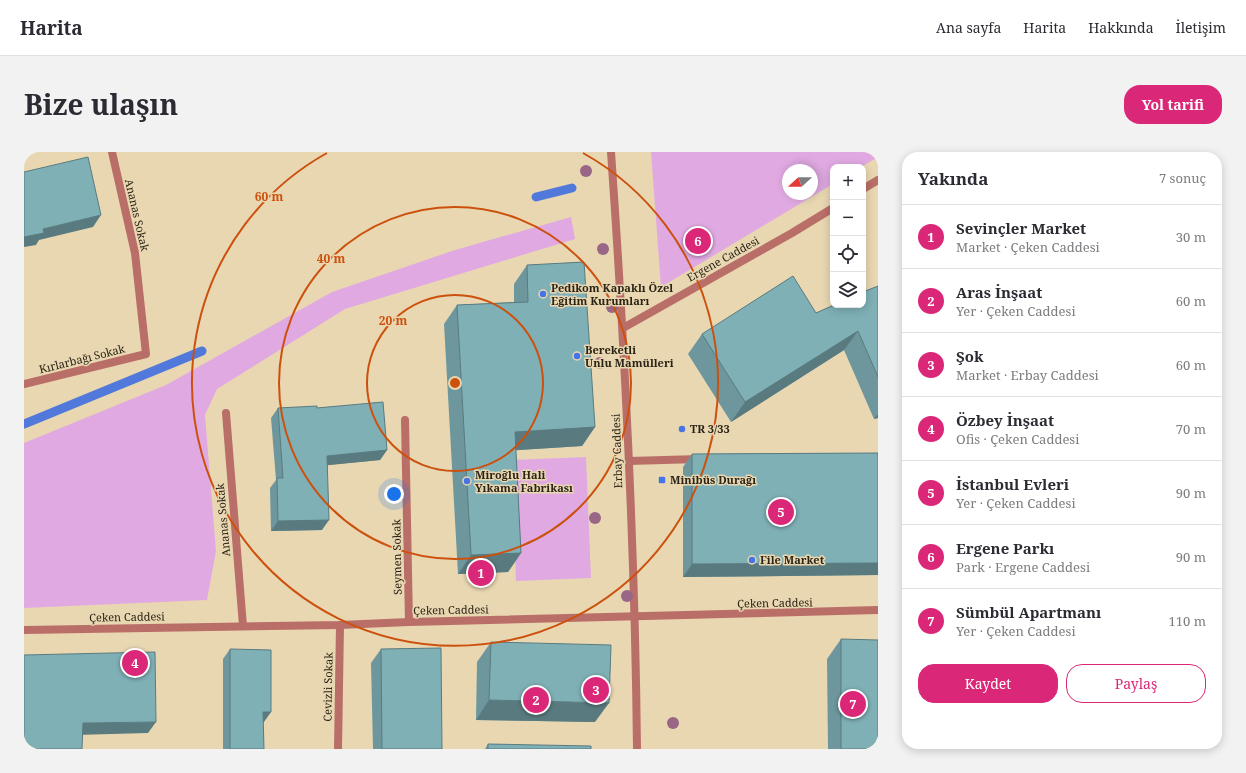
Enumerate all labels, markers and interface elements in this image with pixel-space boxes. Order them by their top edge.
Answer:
text: Harita [20,15,83,41]
text: Ana sayfa [936,18,1001,37]
text: Harita [1023,18,1066,37]
text: Hakkında [1088,18,1154,37]
text: İletişim [1176,18,1226,37]
text: Bize ulaşın [24,85,178,123]
button: Yol tarifi [1124,85,1222,124]
north arrow [782,164,818,200]
map controls [830,164,866,308]
button: + [830,164,866,200]
text: Yakında [918,167,988,190]
text: 7 sonuç [1159,169,1206,187]
street label: Ananas Sokak [122,177,153,253]
text: 60 m [255,188,283,205]
button: − [830,200,866,236]
text: Sevinçler Market [956,218,1086,238]
pin: 6 [685,226,711,256]
text: 1 [927,228,935,246]
text: 30 m [1176,228,1206,246]
street label: Ergene Caddesi [684,232,762,285]
button: locate [830,236,866,272]
text: Market · Çeken Caddesi [956,238,1100,256]
text: 40 m [317,250,345,267]
button: layers [830,272,866,308]
place label: Pedikom Kapaklı Özel Eğitim Kurumları [551,280,673,308]
text: Aras İnşaat [956,282,1042,302]
marker: Pedikom Kapaklı Özel Eğitim Kurumları [538,289,548,299]
text: 2 [927,292,935,310]
text: 60 m [1176,292,1206,310]
text: Yer · Çeken Caddesi [956,302,1076,320]
text: 20 m [379,312,407,329]
street label: Kırlarbağı Sokak [37,340,127,376]
place label: Bereketli Unlu Mamülleri [585,342,674,370]
text: Şok [956,346,983,366]
marker: Bereketli Unlu Mamülleri [572,351,582,361]
text: 3 [927,356,935,374]
text: 60 m [1176,356,1206,374]
text: Market · Erbay Caddesi [956,366,1099,384]
centre of rings [448,376,462,390]
text: Özbey İnşaat [956,410,1054,430]
street label: Erbay Caddesi [608,413,625,489]
text: 4 [927,420,935,438]
text: 70 m [1176,420,1206,438]
place label: TR 3/33 [690,421,730,436]
marker: TR 3/33 [677,424,687,434]
text: Ofis · Çeken Caddesi [956,430,1079,448]
place label: Miroğlu Hali Yıkama Fabrikası [475,467,573,495]
place label: Minibüs Durağı [670,472,756,487]
text: İstanbul Evleri [956,474,1069,494]
marker: Minibüs Durağı [657,475,667,485]
marker: Miroğlu Hali Yıkama Fabrikası [462,476,472,486]
street label: Ananas Sokak [212,482,233,557]
your location [384,484,404,504]
text: 5 [927,484,935,502]
text: 90 m [1176,484,1206,502]
text: Yer · Çeken Caddesi [956,494,1076,512]
pin: 5 [768,497,794,527]
street label: Seymen Sokak [388,518,405,595]
text: Ergene Parkı [956,538,1054,558]
text: 6 [927,548,935,566]
text: 90 m [1176,548,1206,566]
place label: File Market [760,552,825,567]
marker: File Market [747,555,757,565]
pin: 1 [468,558,494,588]
text: Park · Ergene Caddesi [956,558,1090,576]
street label: Çeken Caddesi [737,594,813,611]
street label: Çeken Caddesi [413,601,489,618]
text: Sümbül Apartmanı [956,602,1101,622]
street label: Çeken Caddesi [89,608,165,625]
text: 7 [927,612,935,630]
text: 110 m [1169,612,1206,630]
text: Yer · Çeken Caddesi [956,622,1076,640]
pin: 4 [122,648,148,678]
street label: Cevizli Sokak [319,652,336,722]
button: Kaydet [918,664,1058,703]
button: Paylaş [1066,664,1206,703]
pin: 3 [583,675,609,705]
pin: 2 [523,685,549,715]
pin: 7 [840,689,866,719]

